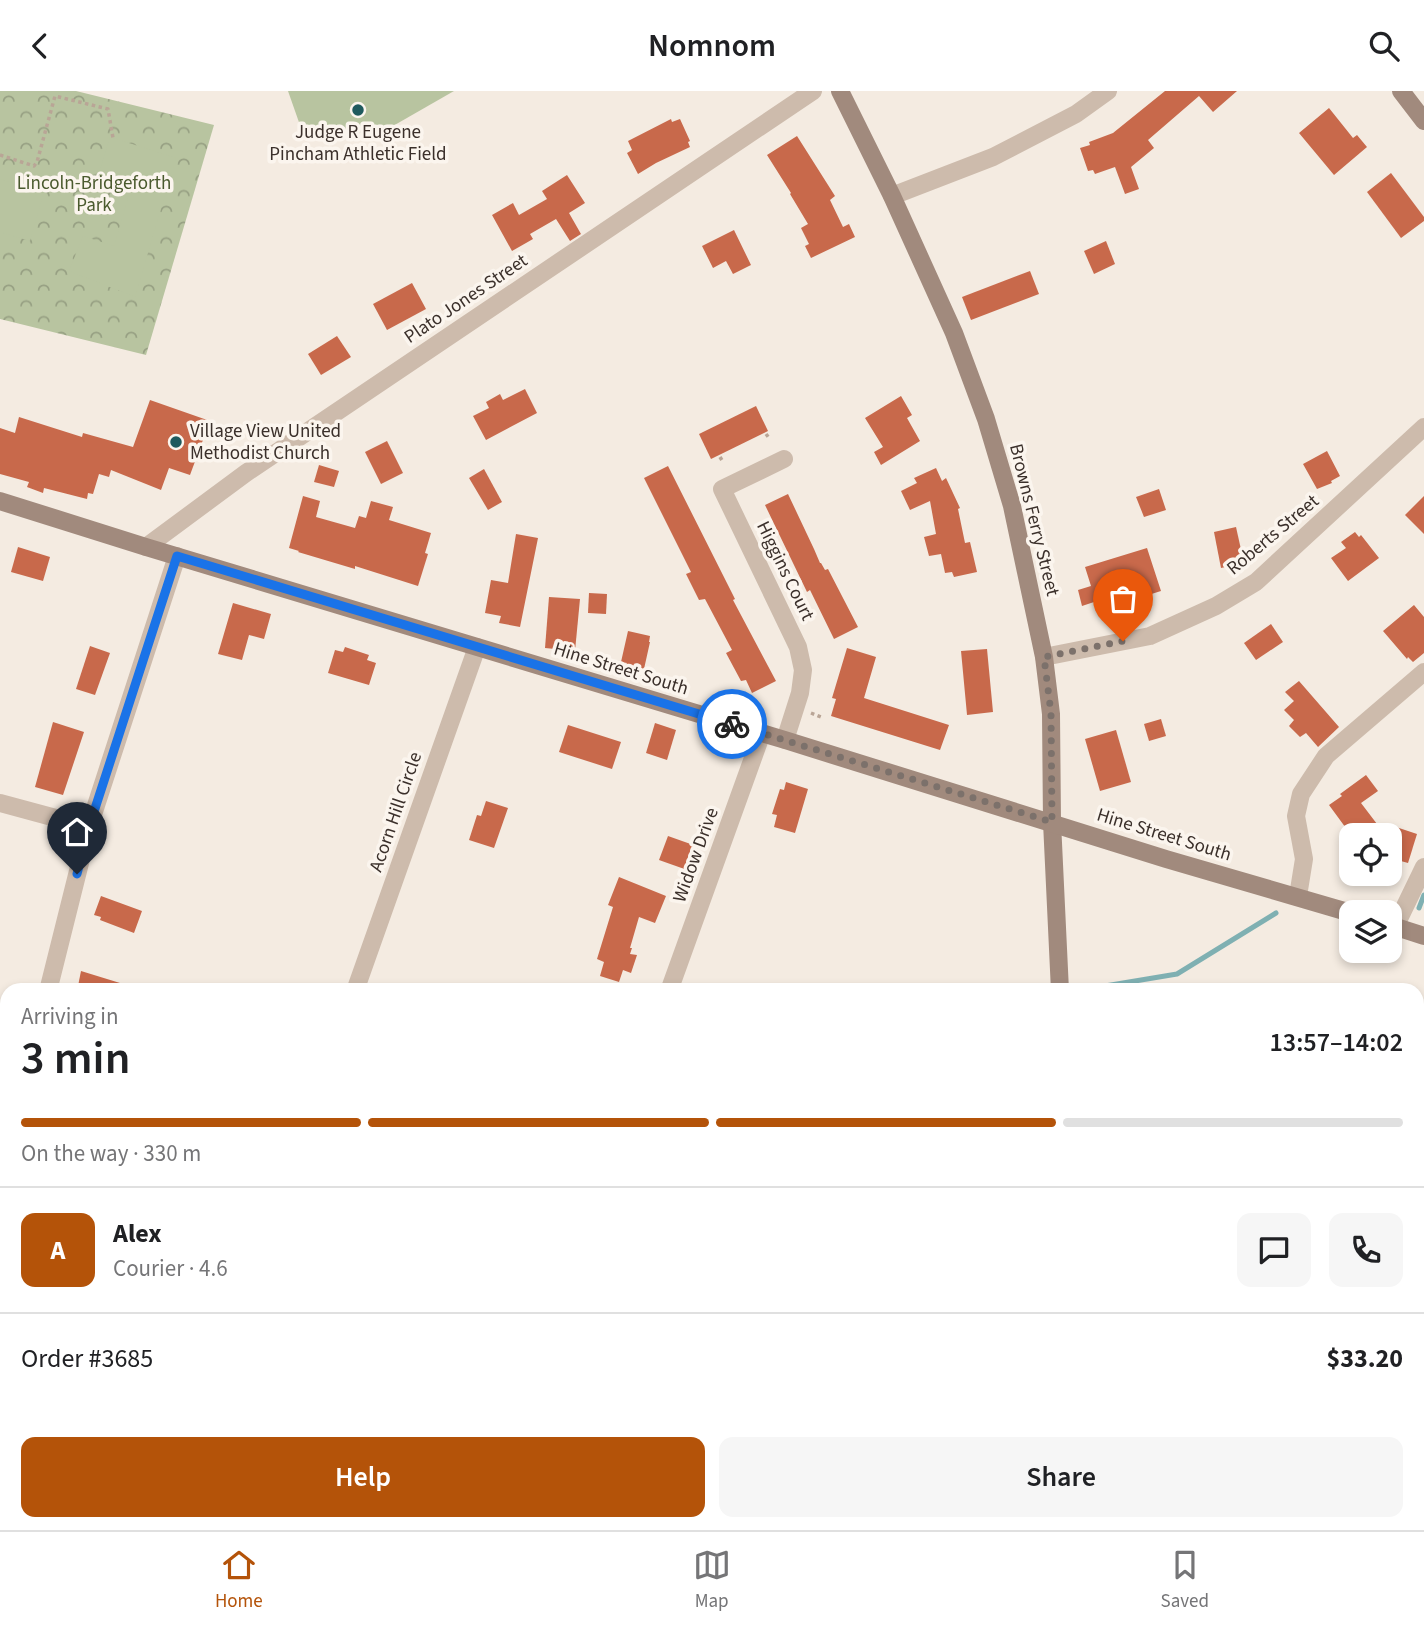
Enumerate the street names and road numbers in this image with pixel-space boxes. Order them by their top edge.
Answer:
street label: Plato Jones Street [399,247,534,350]
street label: Browns Ferry Street [1002,441,1066,600]
street label: Roberts Street [1221,488,1325,582]
street label: Higgins Court [749,517,821,626]
street label: Hine Street South [550,636,692,702]
street label: Acorn Hill Circle [363,748,429,876]
street label: Hine Street South [1093,802,1235,868]
street label: Widow Drive [666,804,726,906]

